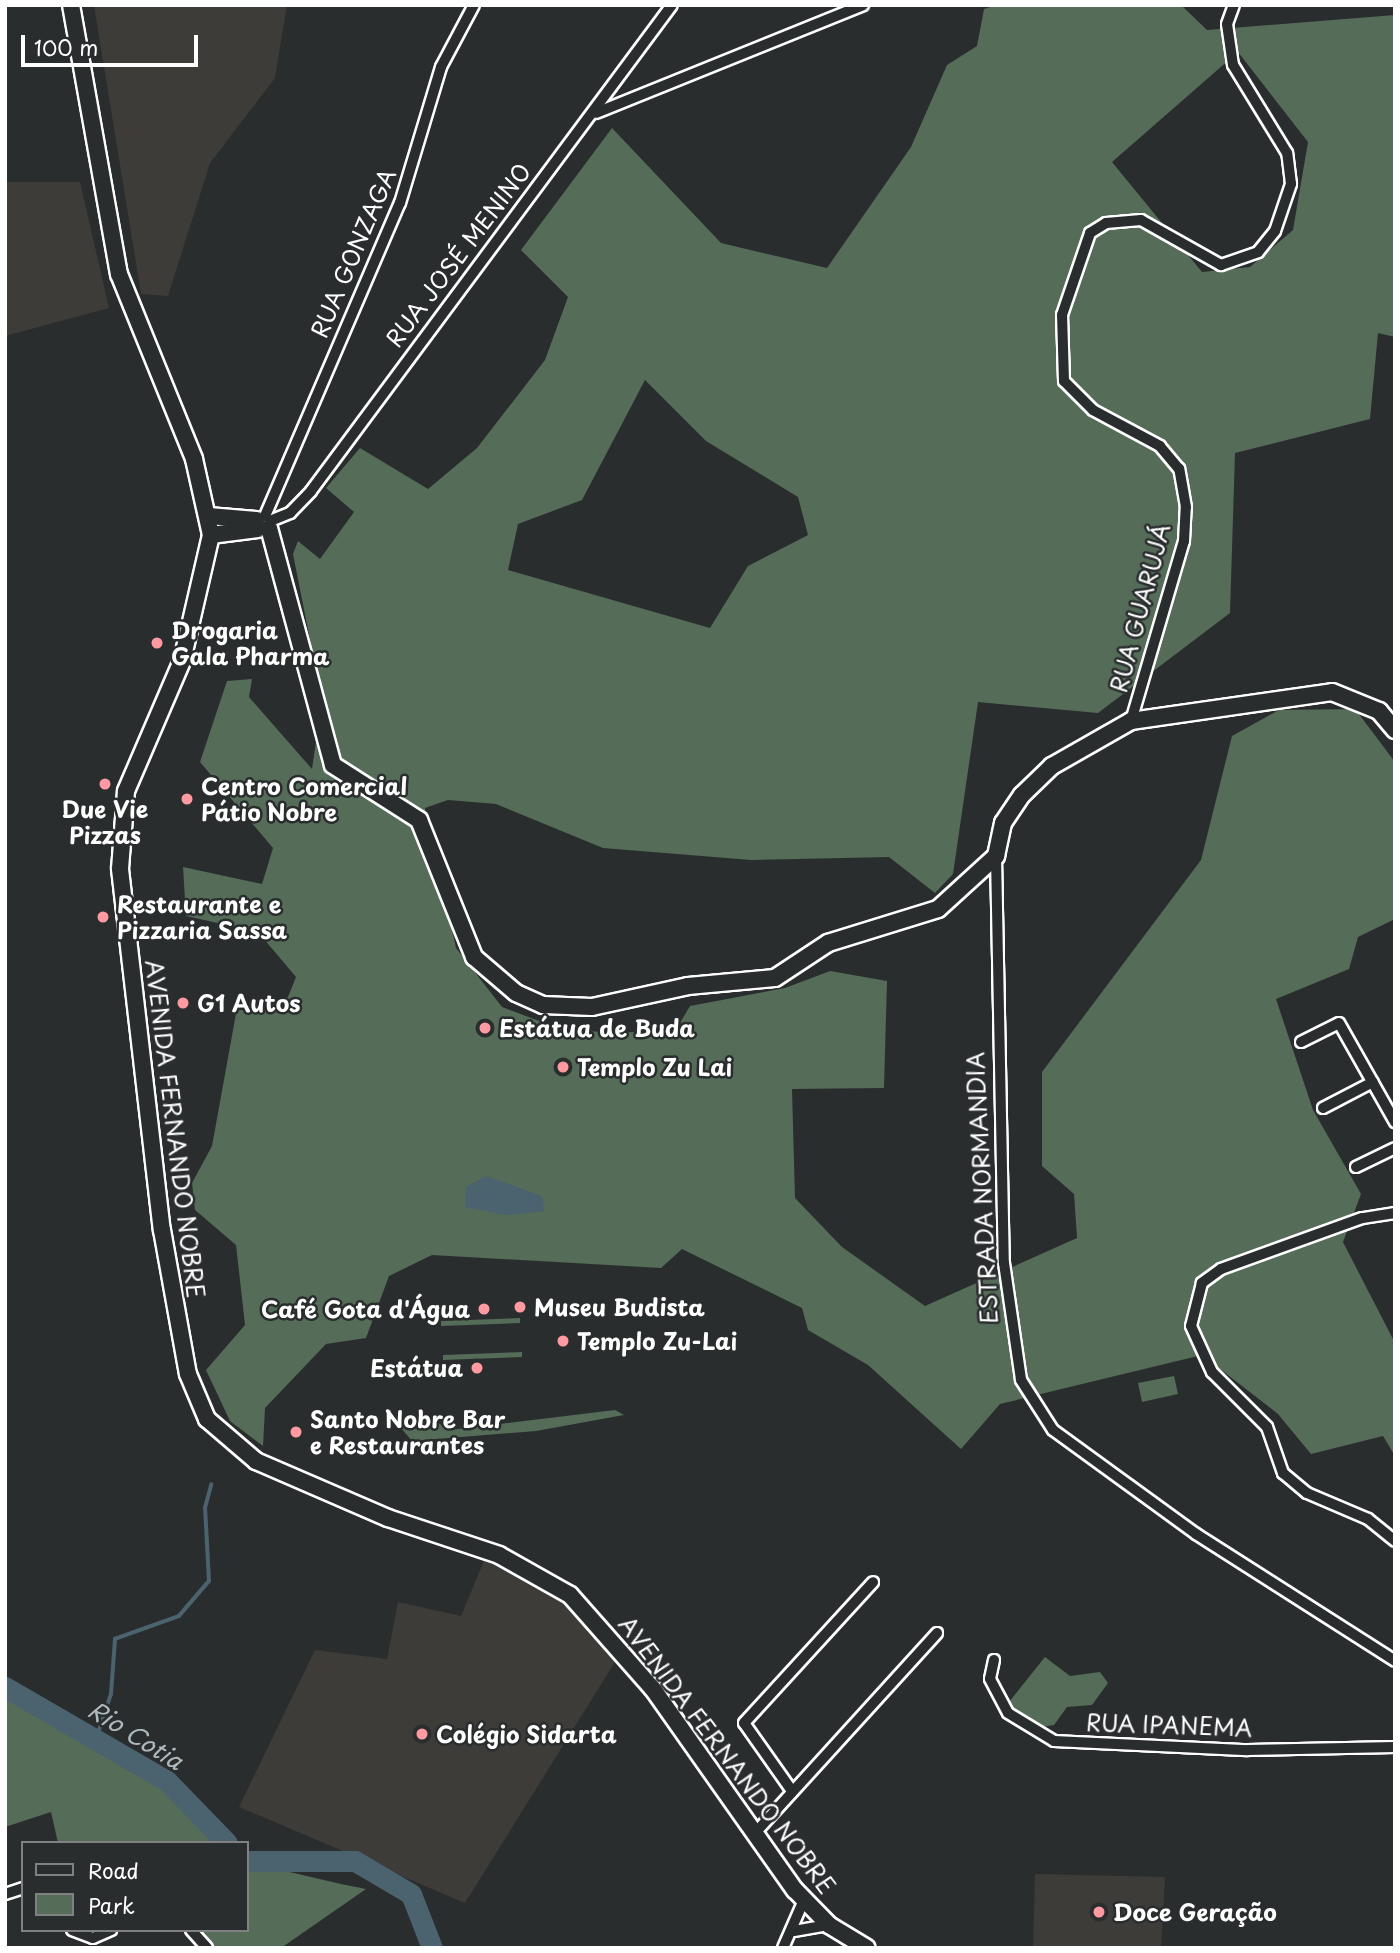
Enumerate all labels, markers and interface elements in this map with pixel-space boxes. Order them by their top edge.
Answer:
scale bar [24,21,201,65]
text: 100 m [34,31,98,63]
street label: RUA JOSÉ MENINO [380,157,536,353]
street label: RUA GONZAGA [305,164,401,342]
street label: RUA GUARUJÁ [1104,520,1176,696]
place label: Drogaria Gala Pharma [171,616,330,670]
marker: Drogaria Gala Pharma [149,635,165,651]
place label: Centro Comercial Pátio Nobre [201,772,408,826]
marker: Due Vie Pizzas [97,776,113,792]
marker: Centro Comercial Pátio Nobre [179,791,195,807]
place label: Due Vie Pizzas [61,795,149,849]
place label: Restaurante e Pizzaria Sassa [117,890,288,944]
marker: Restaurante e Pizzaria Sassa [95,909,111,925]
street label: AVENIDA FERNANDO NOBRE [141,958,209,1300]
place label: G1 Autos [197,989,303,1017]
marker: G1 Autos [175,995,191,1011]
place label: Estátua de Buda [499,1014,694,1042]
marker: Estátua de Buda [477,1020,493,1036]
street label: ESTRADA NORMANDIA [961,1050,1003,1326]
place label: Templo Zu Lai [577,1053,735,1081]
marker: Templo Zu Lai [555,1059,571,1075]
place label: Museu Budista [534,1293,704,1321]
place label: Café Gota d'Água [262,1295,470,1323]
marker: Museu Budista [512,1299,528,1315]
marker: Café Gota d'Água [476,1301,492,1317]
place label: Templo Zu-Lai [577,1327,738,1355]
marker: Templo Zu-Lai [555,1333,571,1349]
place label: Estátua [370,1354,463,1382]
marker: Estátua [469,1360,485,1376]
place label: Santo Nobre Bar e Restaurantes [310,1405,506,1459]
marker: Santo Nobre Bar e Restaurantes [288,1424,304,1440]
street label: AVENIDA FERNANDO NOBRE [614,1611,840,1899]
water label: Rio Cotia [83,1694,189,1776]
street label: RUA IPANEMA [1085,1708,1253,1742]
place label: Colégio Sidarta [436,1720,618,1748]
marker: Colégio Sidarta [414,1726,430,1742]
legend [21,1841,248,1932]
text: Road [88,1854,139,1886]
text: Park [88,1889,135,1921]
place label: Doce Geração [1113,1898,1278,1926]
marker: Doce Geração [1091,1904,1107,1920]

